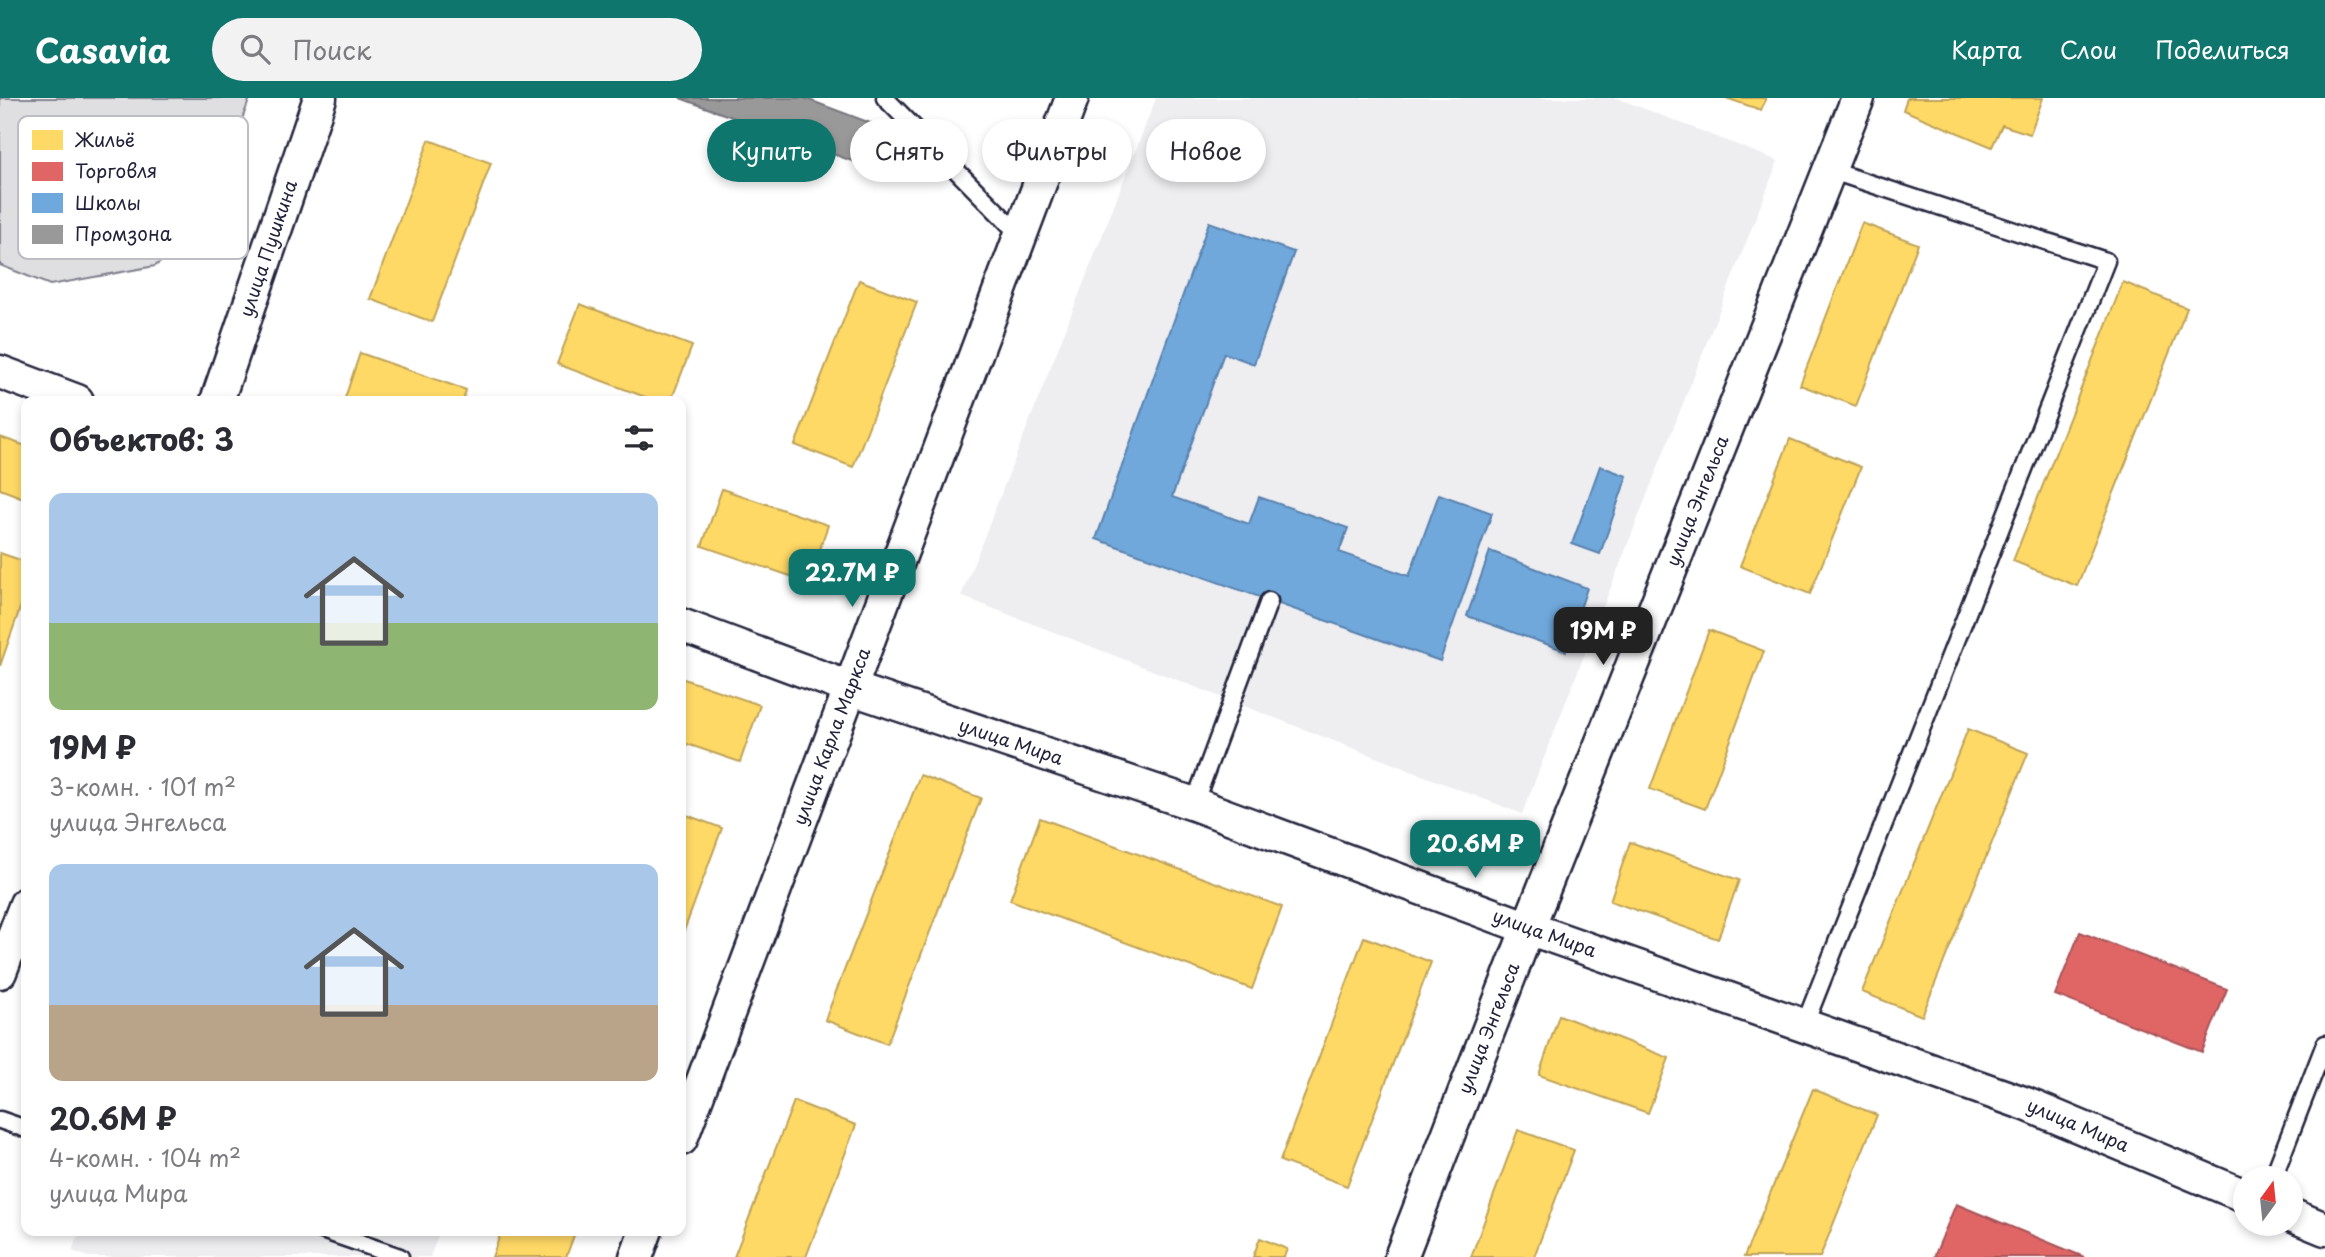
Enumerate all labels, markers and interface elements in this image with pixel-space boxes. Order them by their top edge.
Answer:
search box [212,18,702,81]
text: Casavia [35,24,170,74]
icon: search [236,30,274,68]
text: Поиск [292,30,371,69]
text: Карта [1951,31,2022,67]
text: Слои [2060,31,2117,67]
text: Поделиться [2155,31,2290,67]
legend [18,116,248,259]
chip: Купить [707,119,836,182]
chip: Снять [850,119,968,182]
chip: Фильтры [982,119,1132,182]
chip: Новое [1146,119,1266,182]
text: Жильё [74,125,135,153]
text: Торговля [75,156,157,184]
street label: улица Пушкина [232,175,303,320]
text: Школы [75,188,141,216]
text: Промзона [75,219,172,247]
text: Объектов: 3 [49,416,234,461]
icon: filters [620,419,658,457]
street label: улица Энгельса [1658,430,1735,570]
icon: home [291,538,417,664]
pin: 22.7M ₽ [787,550,917,609]
text: 22.7M ₽ [805,554,899,589]
pin: 19M ₽ [1554,608,1652,667]
text: 19M ₽ [1570,612,1636,647]
street label: улица Карла Маркса [785,643,877,829]
street label: улица Мира [956,711,1068,771]
text: 19M ₽ [49,724,136,769]
text: 3-комн. · 101 m² [49,769,236,804]
text: улица Энгельса [49,804,226,839]
pin: 20.6M ₽ [1410,820,1540,880]
text: 20.6M ₽ [1426,825,1524,860]
street label: улица Мира [1489,901,1601,963]
icon: home [291,909,417,1035]
street label: улица Энгельса [1450,958,1526,1098]
street label: улица Мира [2023,1091,2134,1158]
text: 20.6M ₽ [49,1095,176,1140]
text: 4-комн. · 104 m² [49,1140,241,1175]
north arrow [2233,1166,2303,1236]
map controls [2233,1166,2303,1236]
text: улица Мира [49,1175,188,1210]

